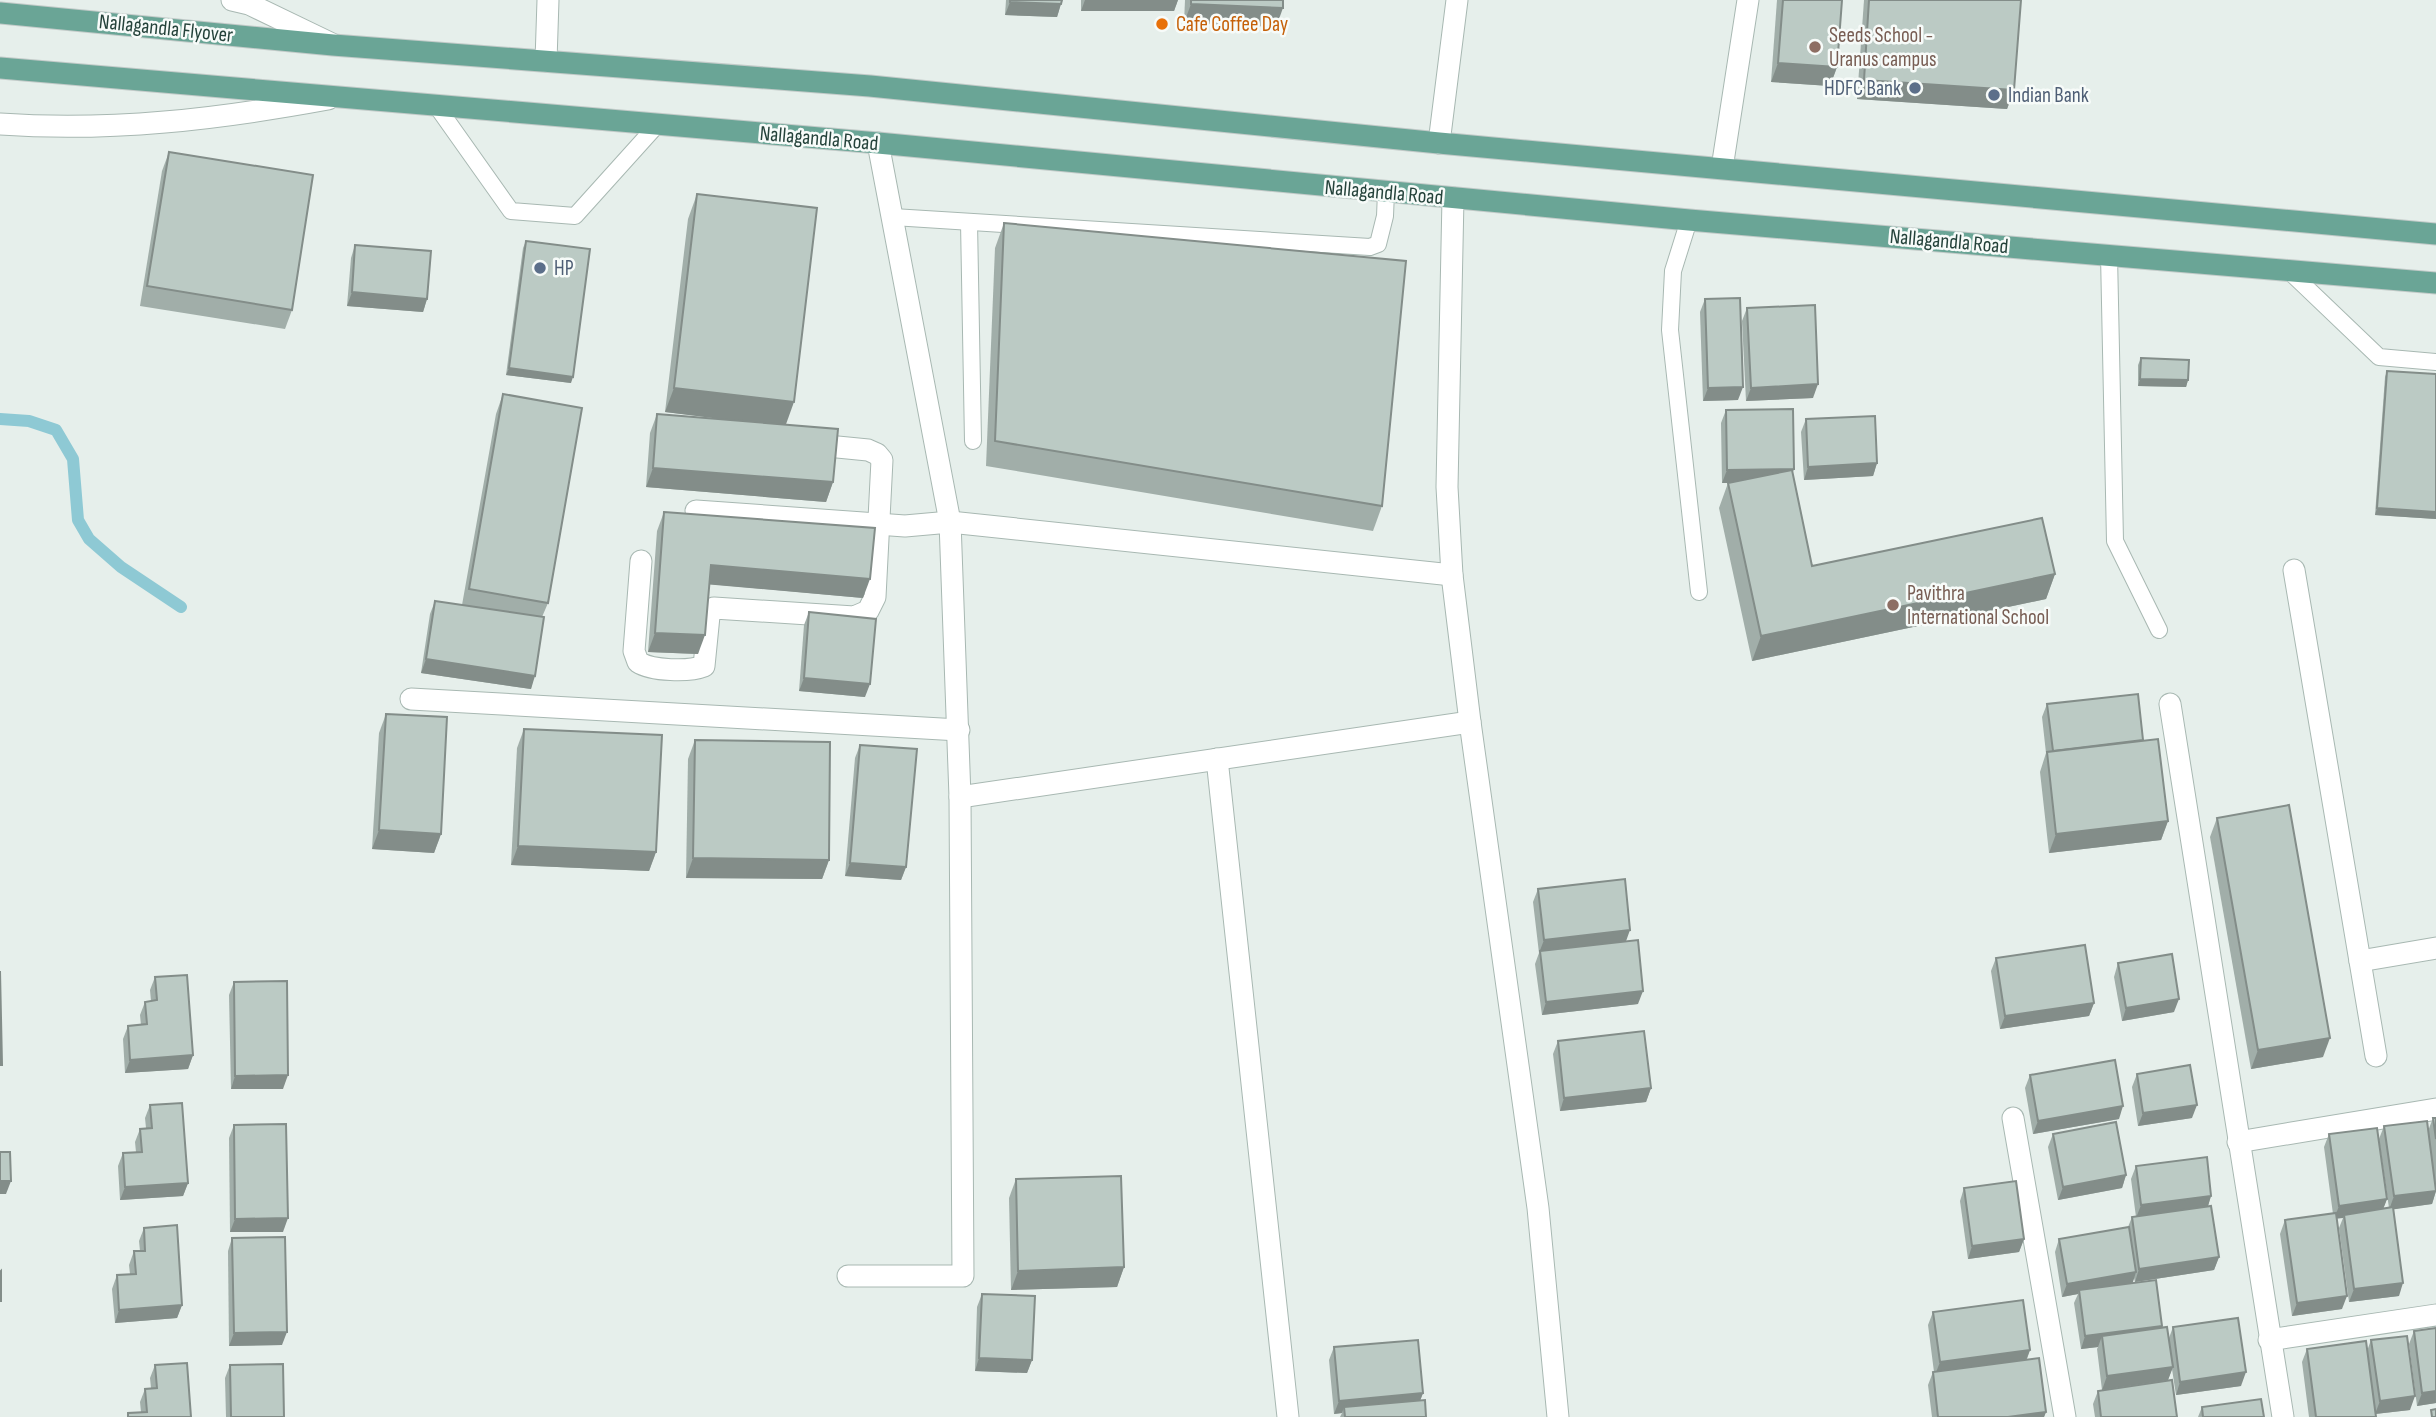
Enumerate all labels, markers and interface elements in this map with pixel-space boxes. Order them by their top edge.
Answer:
street label: Nallagandla Flyover [98,9,234,48]
place label: Cafe Coffee Day [1176,12,1288,37]
marker: Cafe Coffee Day [1154,16,1170,32]
place label: Seeds School - Uranus campus [1829,23,1937,72]
marker: Seeds School - Uranus campus [1807,39,1823,55]
place label: HDFC Bank [1824,76,1901,101]
marker: HDFC Bank [1907,80,1923,96]
place label: Indian Bank [2008,83,2089,108]
marker: Indian Bank [1986,87,2002,103]
street label: Nallagandla Road [759,121,879,156]
street label: Nallagandla Road [1324,175,1444,210]
street label: Nallagandla Road [1889,224,2009,259]
place label: HP [554,256,574,281]
marker: HP [532,260,548,276]
place label: Pavithra International School [1907,581,2049,630]
marker: Pavithra International School [1885,597,1901,613]

